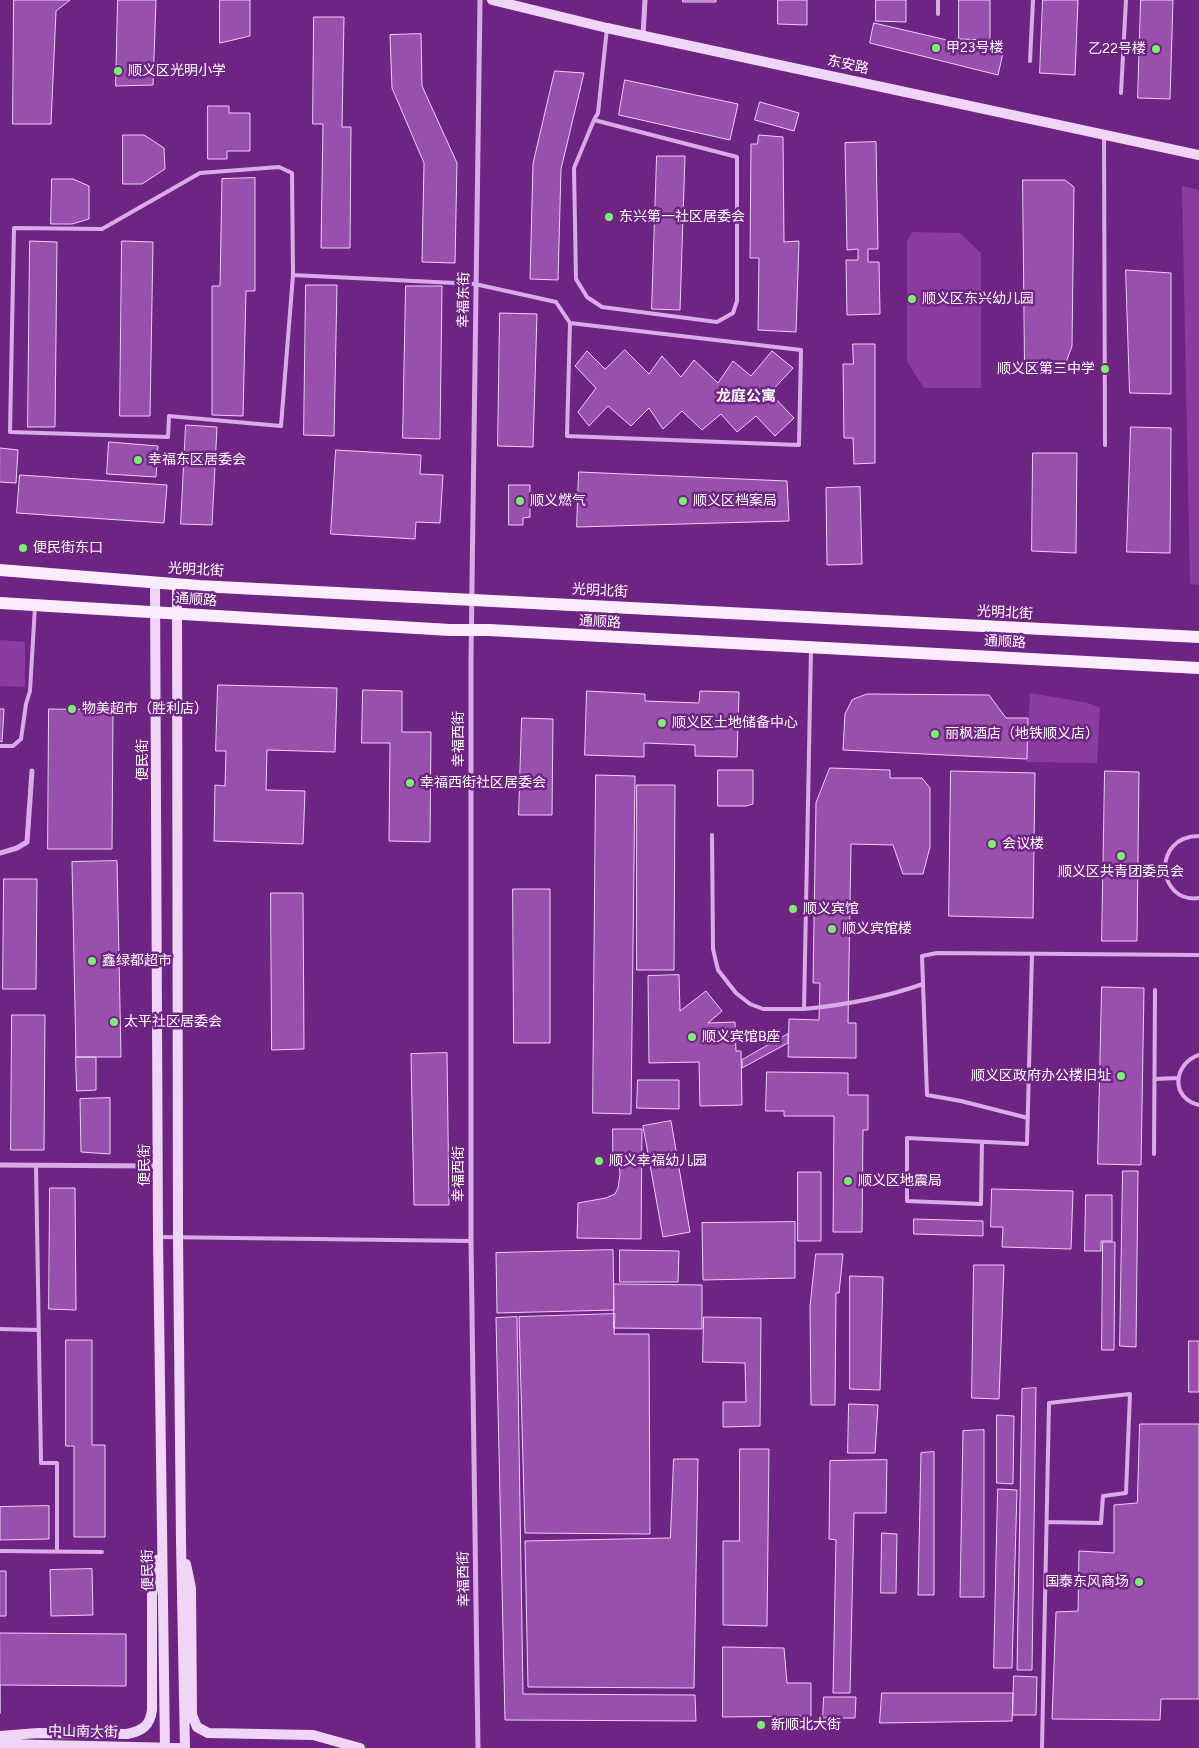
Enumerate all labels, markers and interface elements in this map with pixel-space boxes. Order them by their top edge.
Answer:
place label: 甲23号楼 [946,40,1003,56]
place label: 乙22号楼 [1088,41,1146,57]
marker: 甲23号楼 [930,42,942,54]
marker: 乙22号楼 [1150,43,1162,55]
street label: 东安路 [826,52,870,78]
place label: 顺义区光明小学 [128,63,226,79]
marker: 顺义区光明小学 [112,65,124,77]
place label: 东兴第一社区居委会 [619,209,745,225]
marker: 东兴第一社区居委会 [603,211,615,223]
street label: 幸福东街 [455,272,473,328]
place label: 顺义区东兴幼儿园 [922,291,1034,307]
marker: 顺义区东兴幼儿园 [906,293,918,305]
place label: 顺义区第三中学 [997,361,1095,377]
marker: 顺义区第三中学 [1099,363,1111,375]
district label: 龙庭公寓 [716,388,776,406]
place label: 幸福东区居委会 [148,452,246,468]
marker: 幸福东区居委会 [132,454,144,466]
place label: 顺义燃气 [530,493,586,509]
place label: 顺义区档案局 [693,493,777,509]
marker: 顺义燃气 [514,495,526,507]
marker: 顺义区档案局 [677,495,689,507]
place label: 便民街东口 [33,540,103,556]
marker: 便民街东口 [17,542,29,554]
street label: 光明北街 [168,560,224,580]
street label: 光明北街 [572,581,628,601]
street label: 通顺路 [174,590,218,610]
street label: 光明北街 [977,603,1033,623]
street label: 通顺路 [579,613,621,631]
street label: 通顺路 [984,633,1026,651]
place label: 物美超市（胜利店） [82,701,208,717]
marker: 物美超市（胜利店） [66,703,78,715]
street label: 幸福西街 [451,711,467,767]
place label: 顺义区土地储备中心 [672,715,798,731]
marker: 顺义区土地储备中心 [656,717,668,729]
place label: 丽枫酒店（地铁顺义店） [945,726,1099,742]
marker: 丽枫酒店（地铁顺义店） [929,728,941,740]
street label: 便民街 [135,739,151,781]
place label: 幸福西街社区居委会 [420,775,546,791]
marker: 幸福西街社区居委会 [404,777,416,789]
place label: 会议楼 [1002,836,1044,852]
marker: 会议楼 [986,838,998,850]
marker: 顺义区共青团委员会 [1115,850,1127,862]
place label: 顺义区共青团委员会 [1058,864,1184,880]
place label: 顺义宾馆 [803,901,859,917]
marker: 顺义宾馆 [787,903,799,915]
place label: 顺义宾馆楼 [842,921,912,937]
marker: 顺义宾馆楼 [826,923,838,935]
place label: 鑫绿都超市 [102,953,172,969]
marker: 鑫绿都超市 [86,955,98,967]
place label: 太平社区居委会 [124,1014,222,1030]
marker: 太平社区居委会 [108,1016,120,1028]
place label: 顺义宾馆B座 [702,1029,781,1045]
marker: 顺义宾馆B座 [686,1031,698,1043]
place label: 顺义区政府办公楼旧址 [971,1068,1111,1084]
marker: 顺义区政府办公楼旧址 [1115,1070,1127,1082]
street label: 便民街 [137,1144,153,1186]
street label: 幸福西街 [451,1146,467,1202]
place label: 顺义幸福幼儿园 [609,1153,707,1169]
marker: 顺义幸福幼儿园 [593,1155,605,1167]
place label: 顺义区地震局 [858,1173,942,1189]
marker: 顺义区地震局 [842,1175,854,1187]
street label: 便民街 [139,1549,157,1591]
street label: 幸福西街 [455,1551,473,1607]
place label: 国泰东风商场 [1045,1574,1129,1590]
marker: 国泰东风商场 [1133,1576,1145,1588]
place label: 新顺北大街 [771,1717,841,1733]
marker: 新顺北大街 [755,1719,767,1731]
street label: 中山南大街 [48,1723,118,1741]

